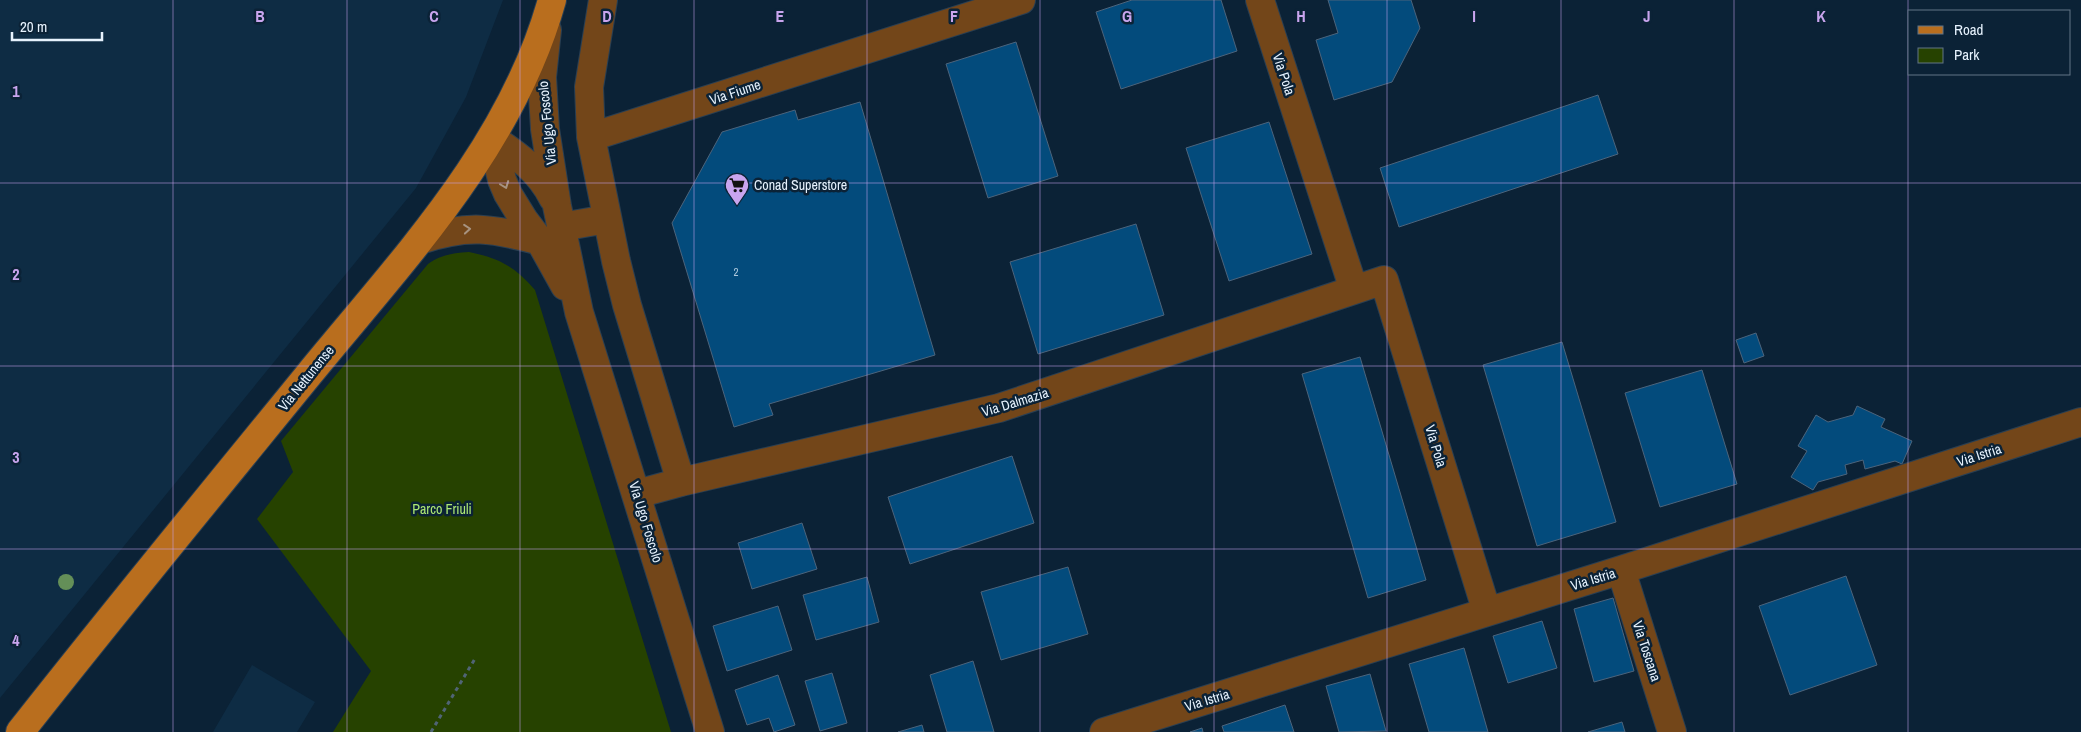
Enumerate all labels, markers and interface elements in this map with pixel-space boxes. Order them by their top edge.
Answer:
text: B [255,5,265,27]
text: C [429,5,439,27]
text: D [602,5,612,27]
text: E [776,5,785,27]
text: F [950,5,958,27]
text: G [1122,5,1132,27]
text: H [1296,5,1306,27]
text: I [1472,5,1476,27]
text: J [1643,5,1651,27]
text: K [1816,5,1826,27]
scale bar [12,10,102,42]
legend [1908,10,2071,75]
text: 20 m [20,16,47,37]
text: Road [1954,19,1983,40]
text: Park [1954,44,1980,65]
street label: Via Pola [1269,51,1299,98]
street label: Via Fiume [707,75,763,109]
text: 1 [12,80,20,102]
street label: Via Ugo Foscolo [534,80,560,166]
supermarket icon: Conad Superstore [724,172,750,206]
place label: Conad Superstore [754,176,847,194]
one-way arrow [499,180,509,189]
one-way arrow [464,224,472,235]
text: 2 [12,263,20,285]
house number: 2 [733,265,739,279]
street label: Via Nettunense [274,342,338,414]
street label: Via Dalmazia [980,383,1051,421]
street label: Via Pola [1421,423,1451,470]
street label: Via Istria [1954,439,2004,471]
text: 3 [12,446,20,468]
street label: Via Ugo Foscolo [625,479,667,565]
park label: Parco Friuli [412,500,472,518]
street label: Via Istria [1568,564,1618,594]
street label: Via Toscana [1629,618,1665,684]
text: 4 [12,629,20,651]
street label: Via Istria [1182,685,1232,715]

